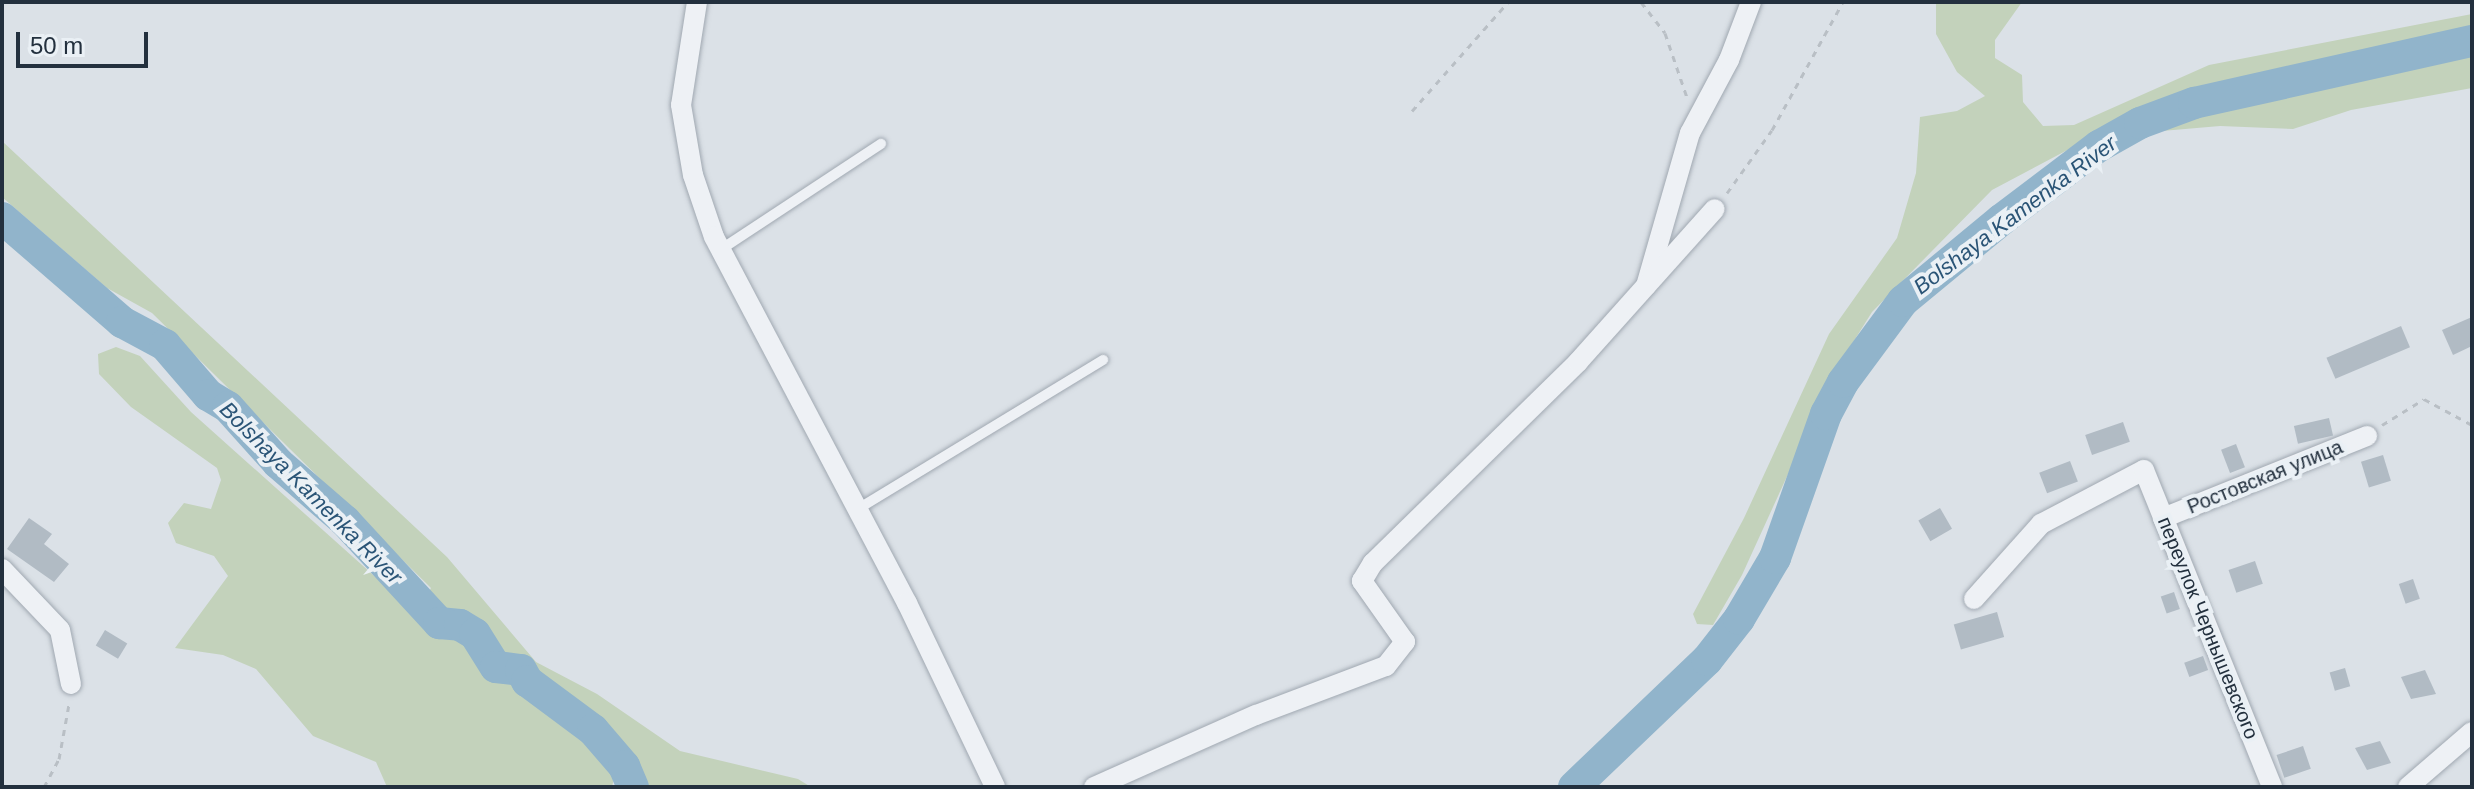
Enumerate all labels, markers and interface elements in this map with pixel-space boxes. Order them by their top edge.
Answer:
scale bar [20,16,152,66]
text: 50 m [30,32,83,59]
water label: Bolshaya Kamenka River [1908,130,2122,300]
water label: Bolshaya Kamenka River [214,396,408,590]
street label: Ростовская улица [2184,435,2346,519]
street label: переулок Чернышевского [2152,513,2264,743]

